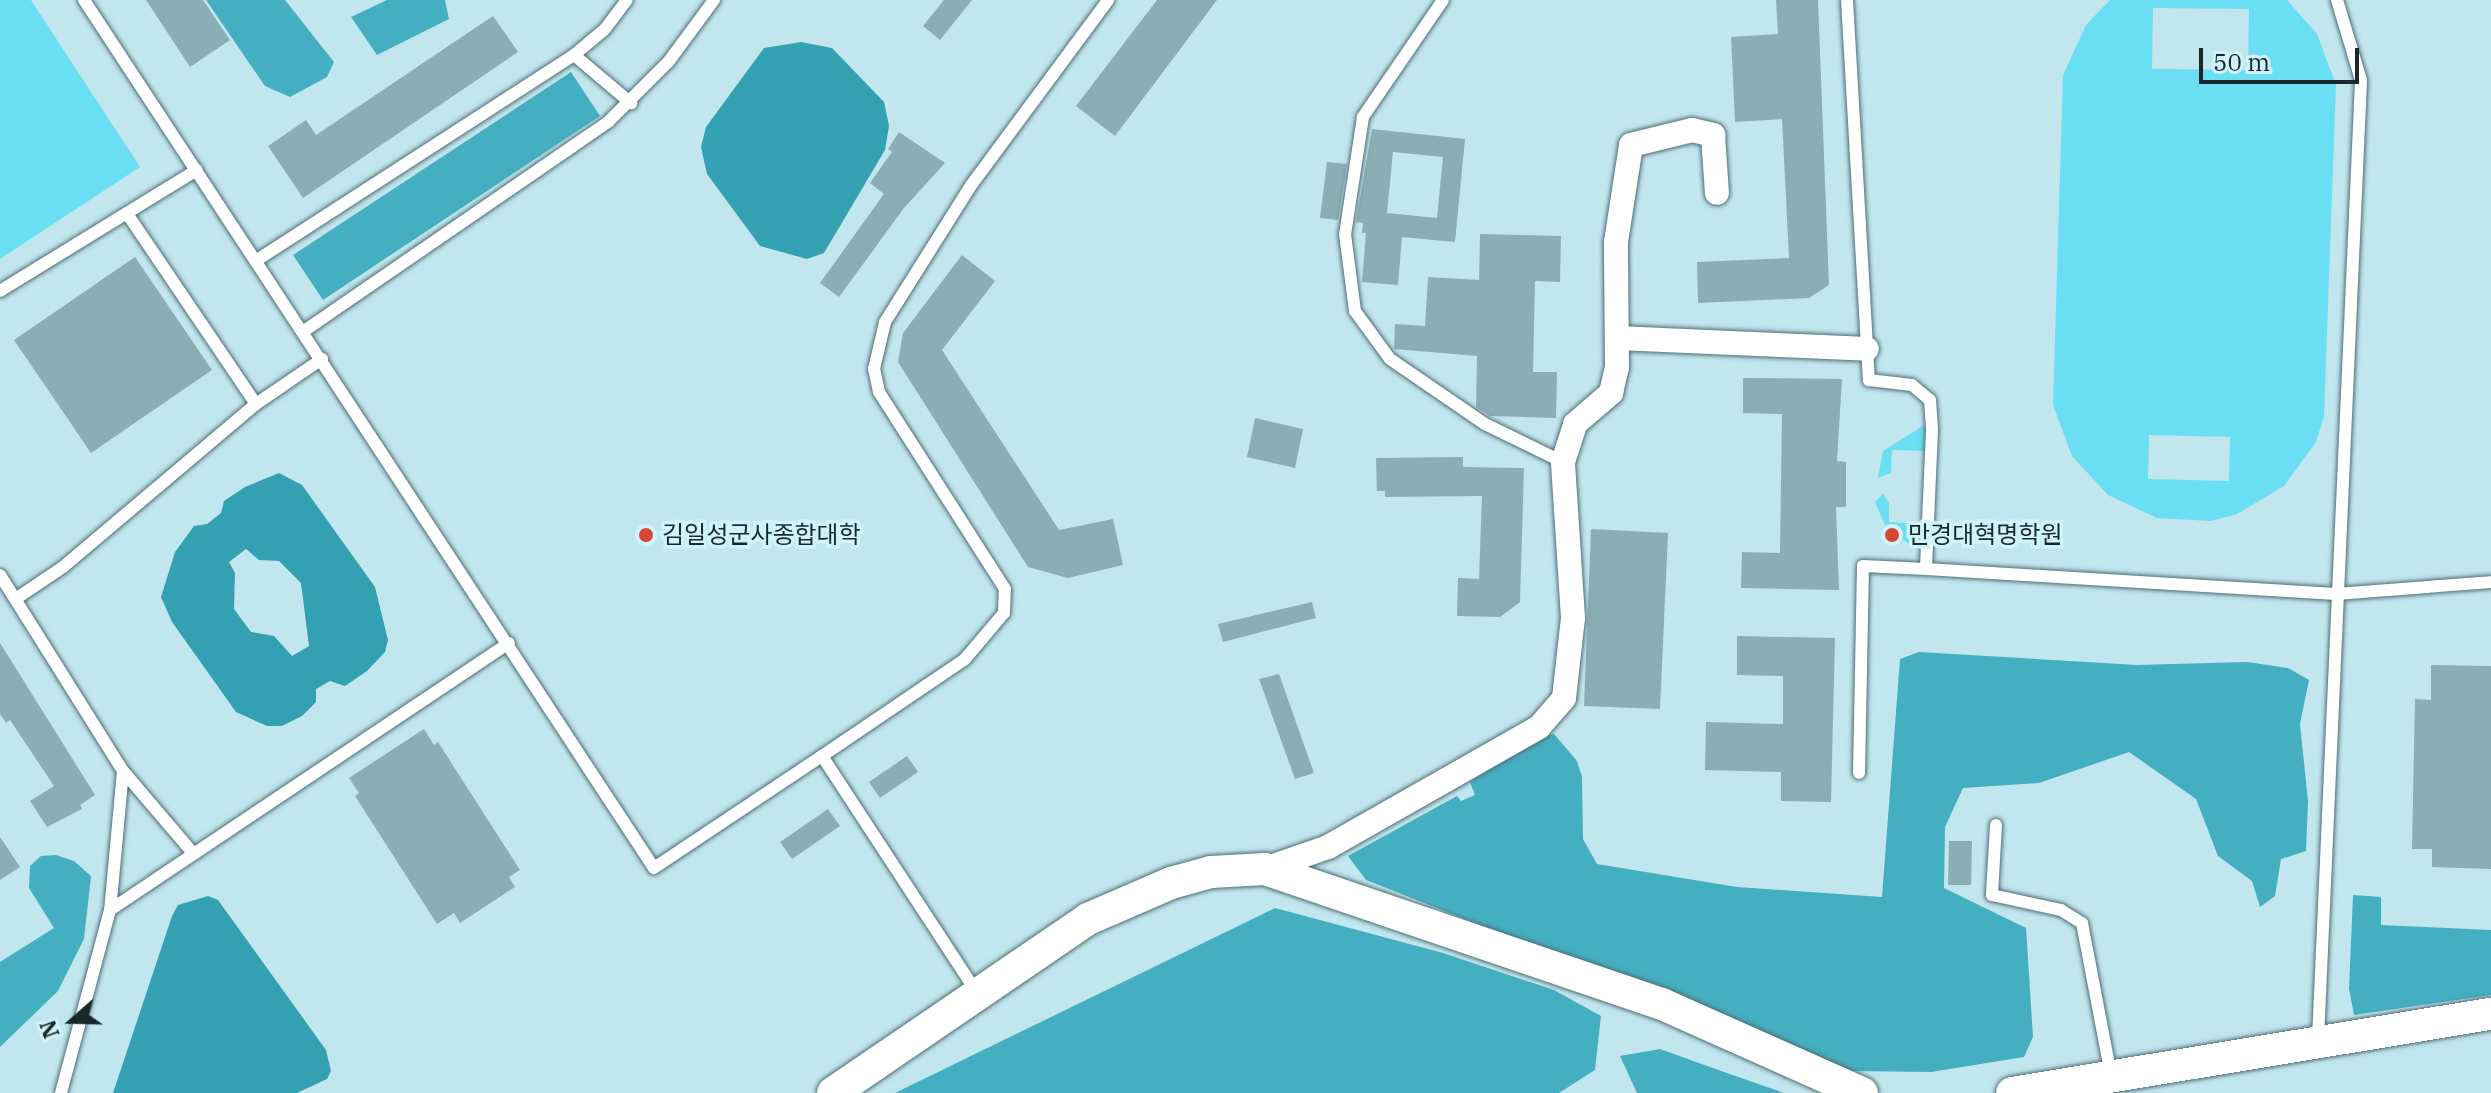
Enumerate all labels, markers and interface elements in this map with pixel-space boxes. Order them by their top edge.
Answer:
scale bar [2203,32,2363,82]
text: 50 m [2213,46,2270,78]
place label: 김일성군사종합대학 [662,521,861,549]
place label: 만경대혁명학원 [1908,521,2063,549]
marker: 김일성군사종합대학 [637,526,655,544]
marker: 만경대혁명학원 [1883,526,1901,544]
north arrow [32,981,112,1061]
text: N [32,1016,66,1043]

